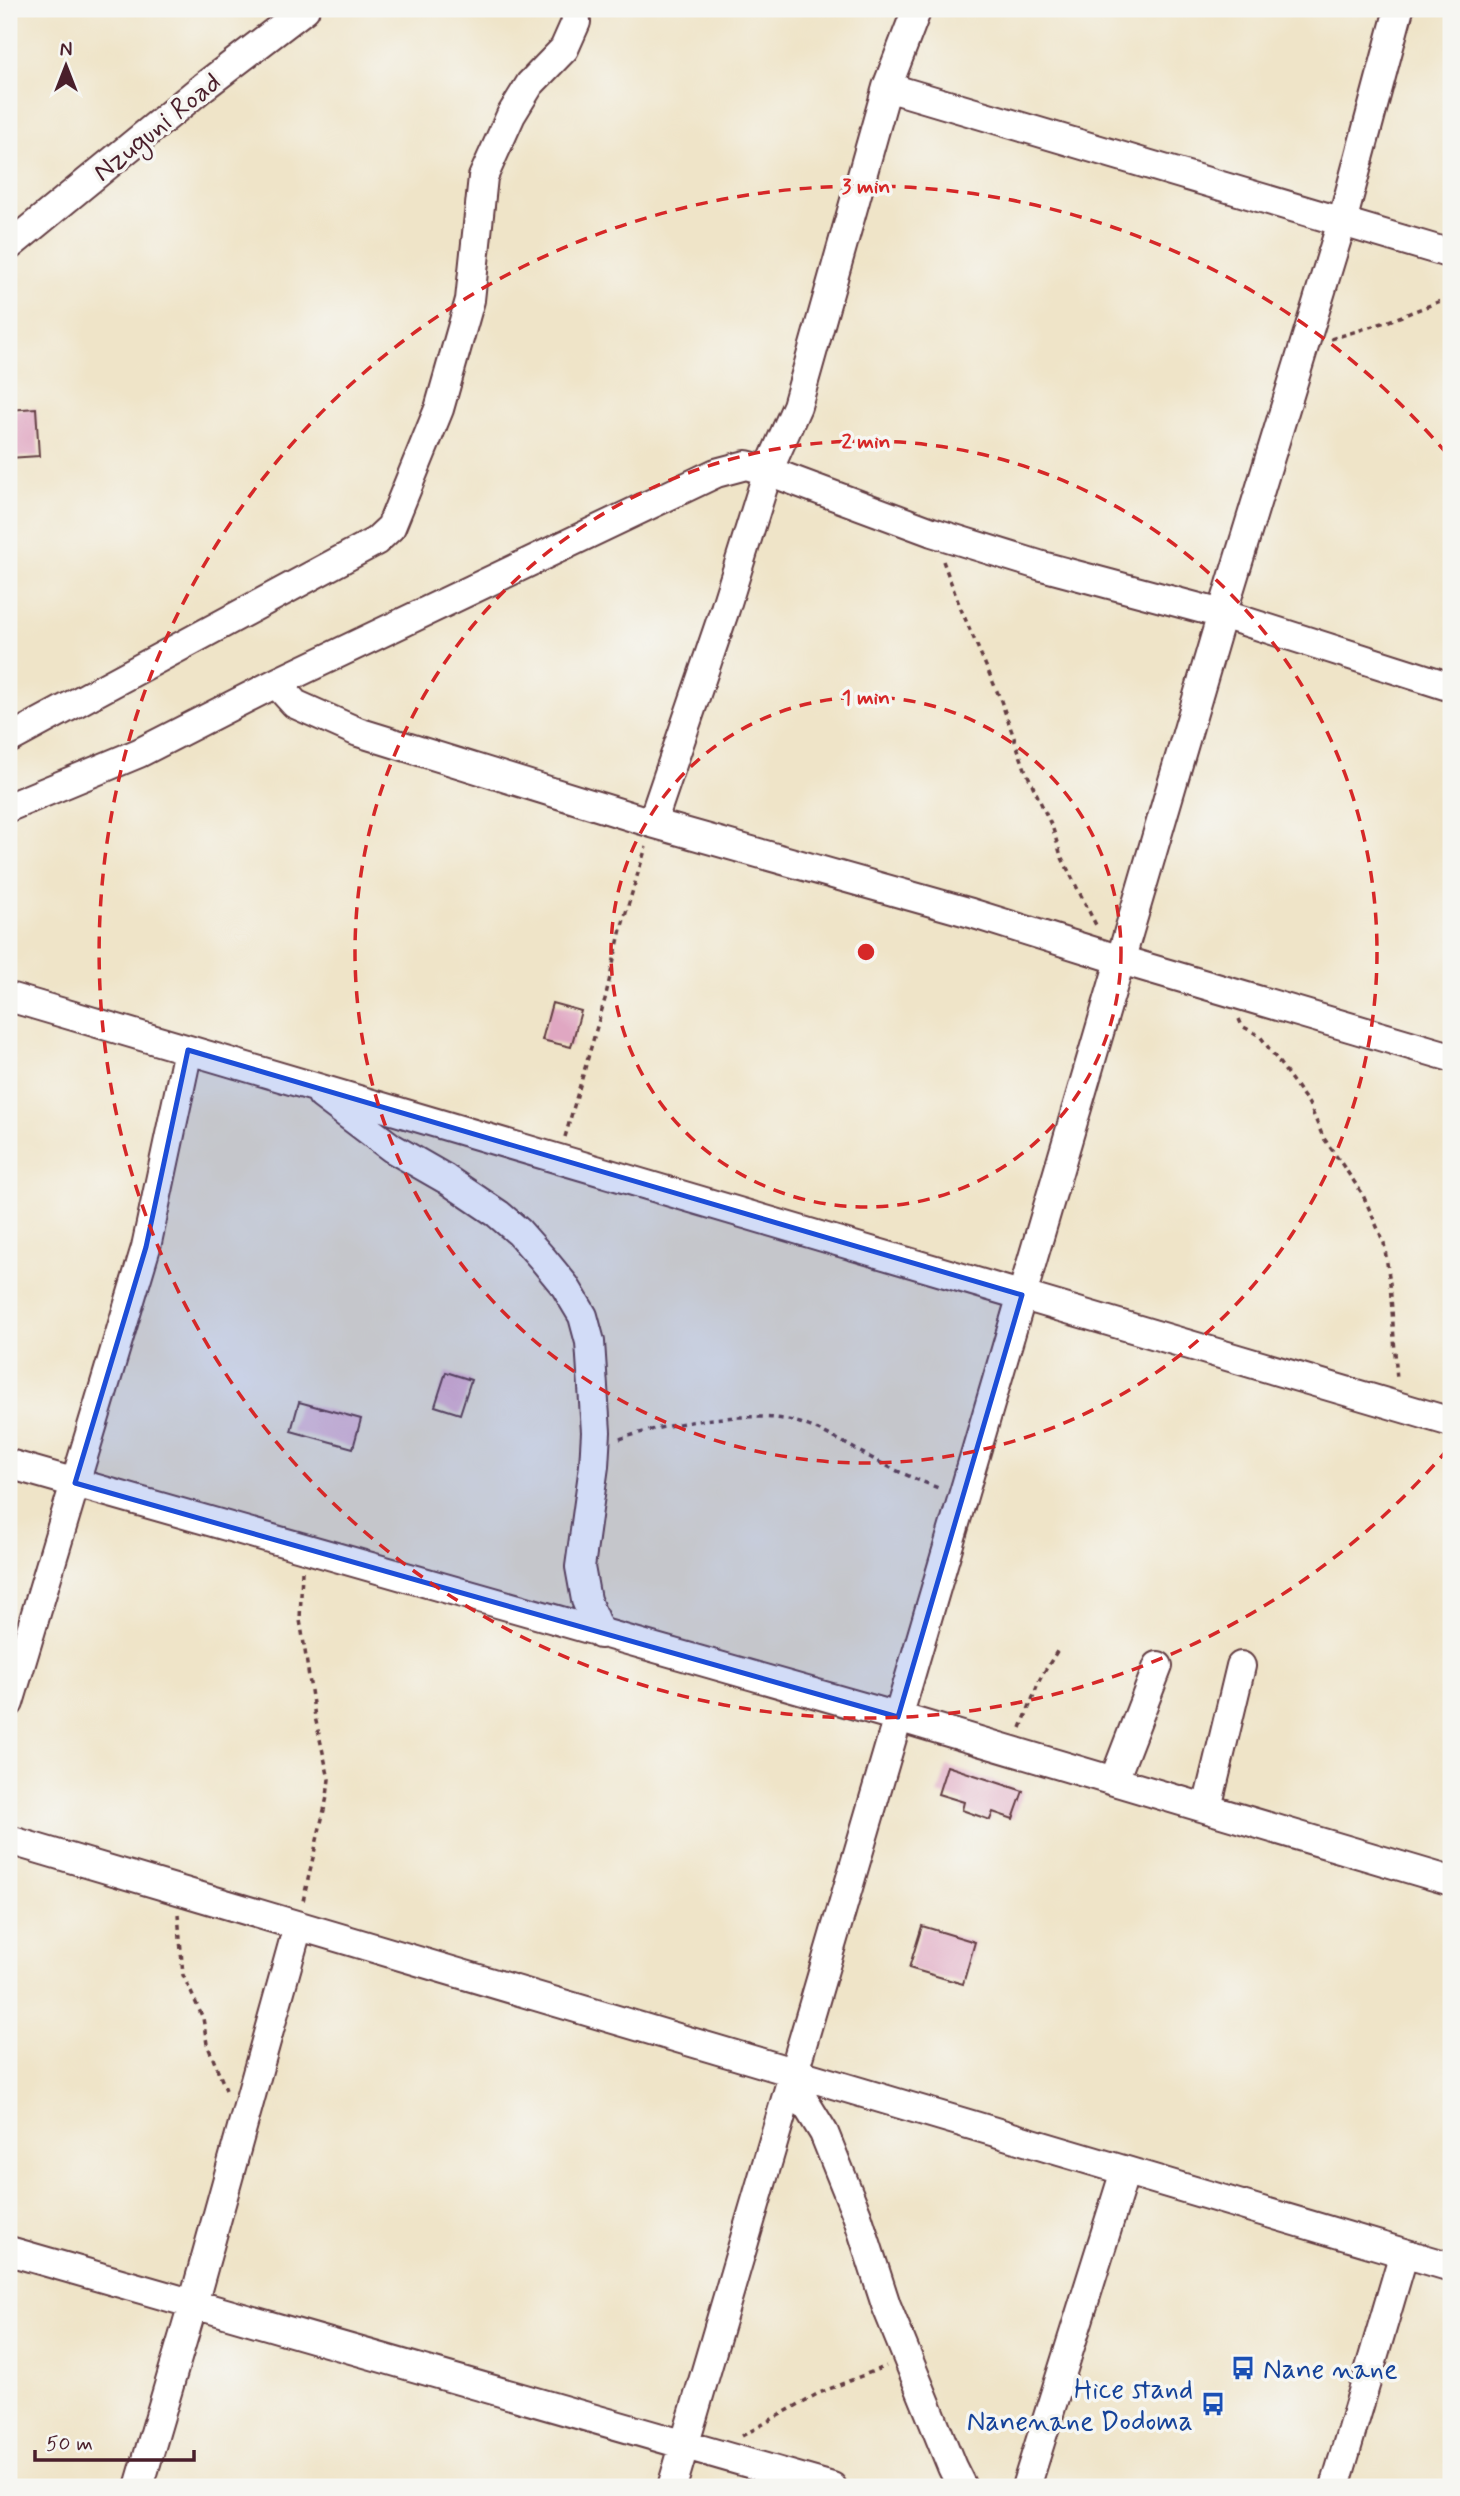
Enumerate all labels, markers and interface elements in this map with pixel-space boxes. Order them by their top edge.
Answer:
north arrow [32,32,102,102]
text: N [60,38,72,63]
street label: Nzuguni Road [86,65,231,193]
text: 3 min [842,173,890,201]
text: 2 min [841,428,891,456]
text: 1 min [842,684,890,712]
centre of rings [854,940,878,964]
place label: Nane nane [1263,2352,1398,2389]
bus stop icon: Nane nane [1229,2354,1257,2382]
place label: Hice stand Nanenane Dodoma [967,2372,1193,2441]
bus stop icon: Hice stand Nanenane Dodoma [1199,2390,1227,2418]
scale bar [35,2419,194,2463]
text: 50 m [46,2430,93,2458]

